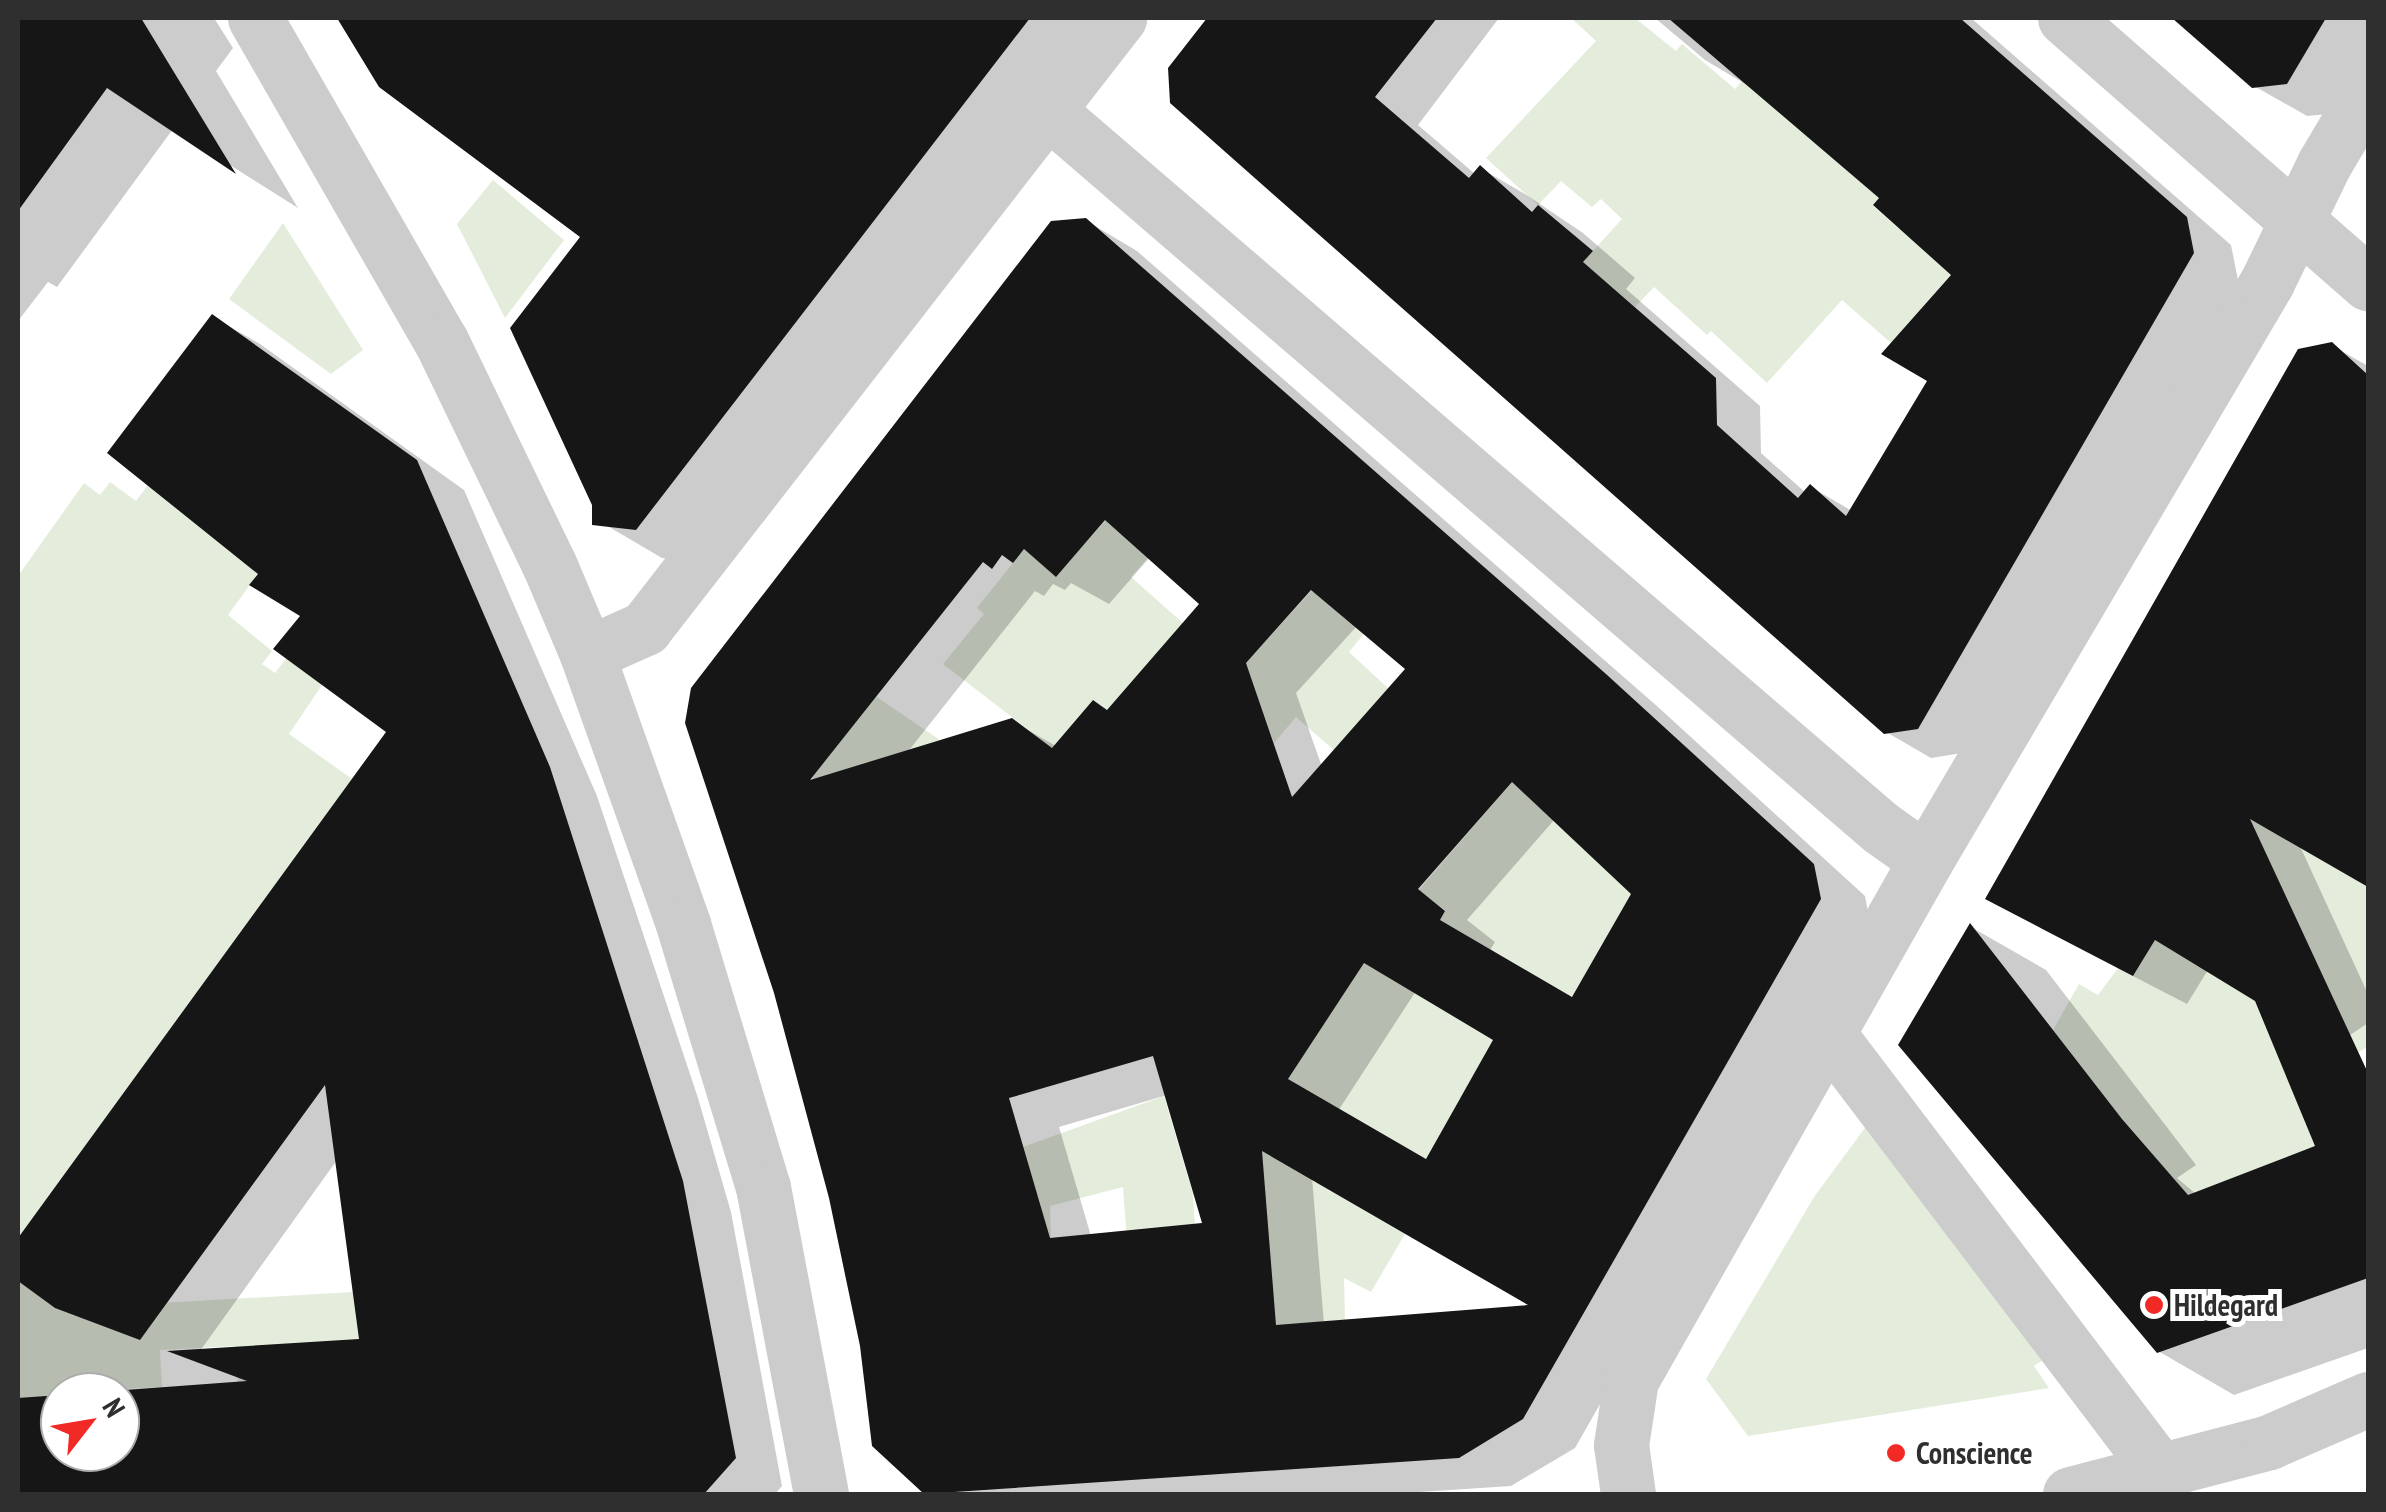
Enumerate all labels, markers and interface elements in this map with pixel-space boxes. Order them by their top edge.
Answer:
place label: Hildegard [2174,1287,2278,1323]
marker: Hildegard [2143,1294,2165,1316]
north arrow [40,1372,140,1472]
text: N [95,1391,134,1423]
place label: Conscience [1916,1435,2033,1471]
marker: Conscience [1885,1442,1907,1464]

